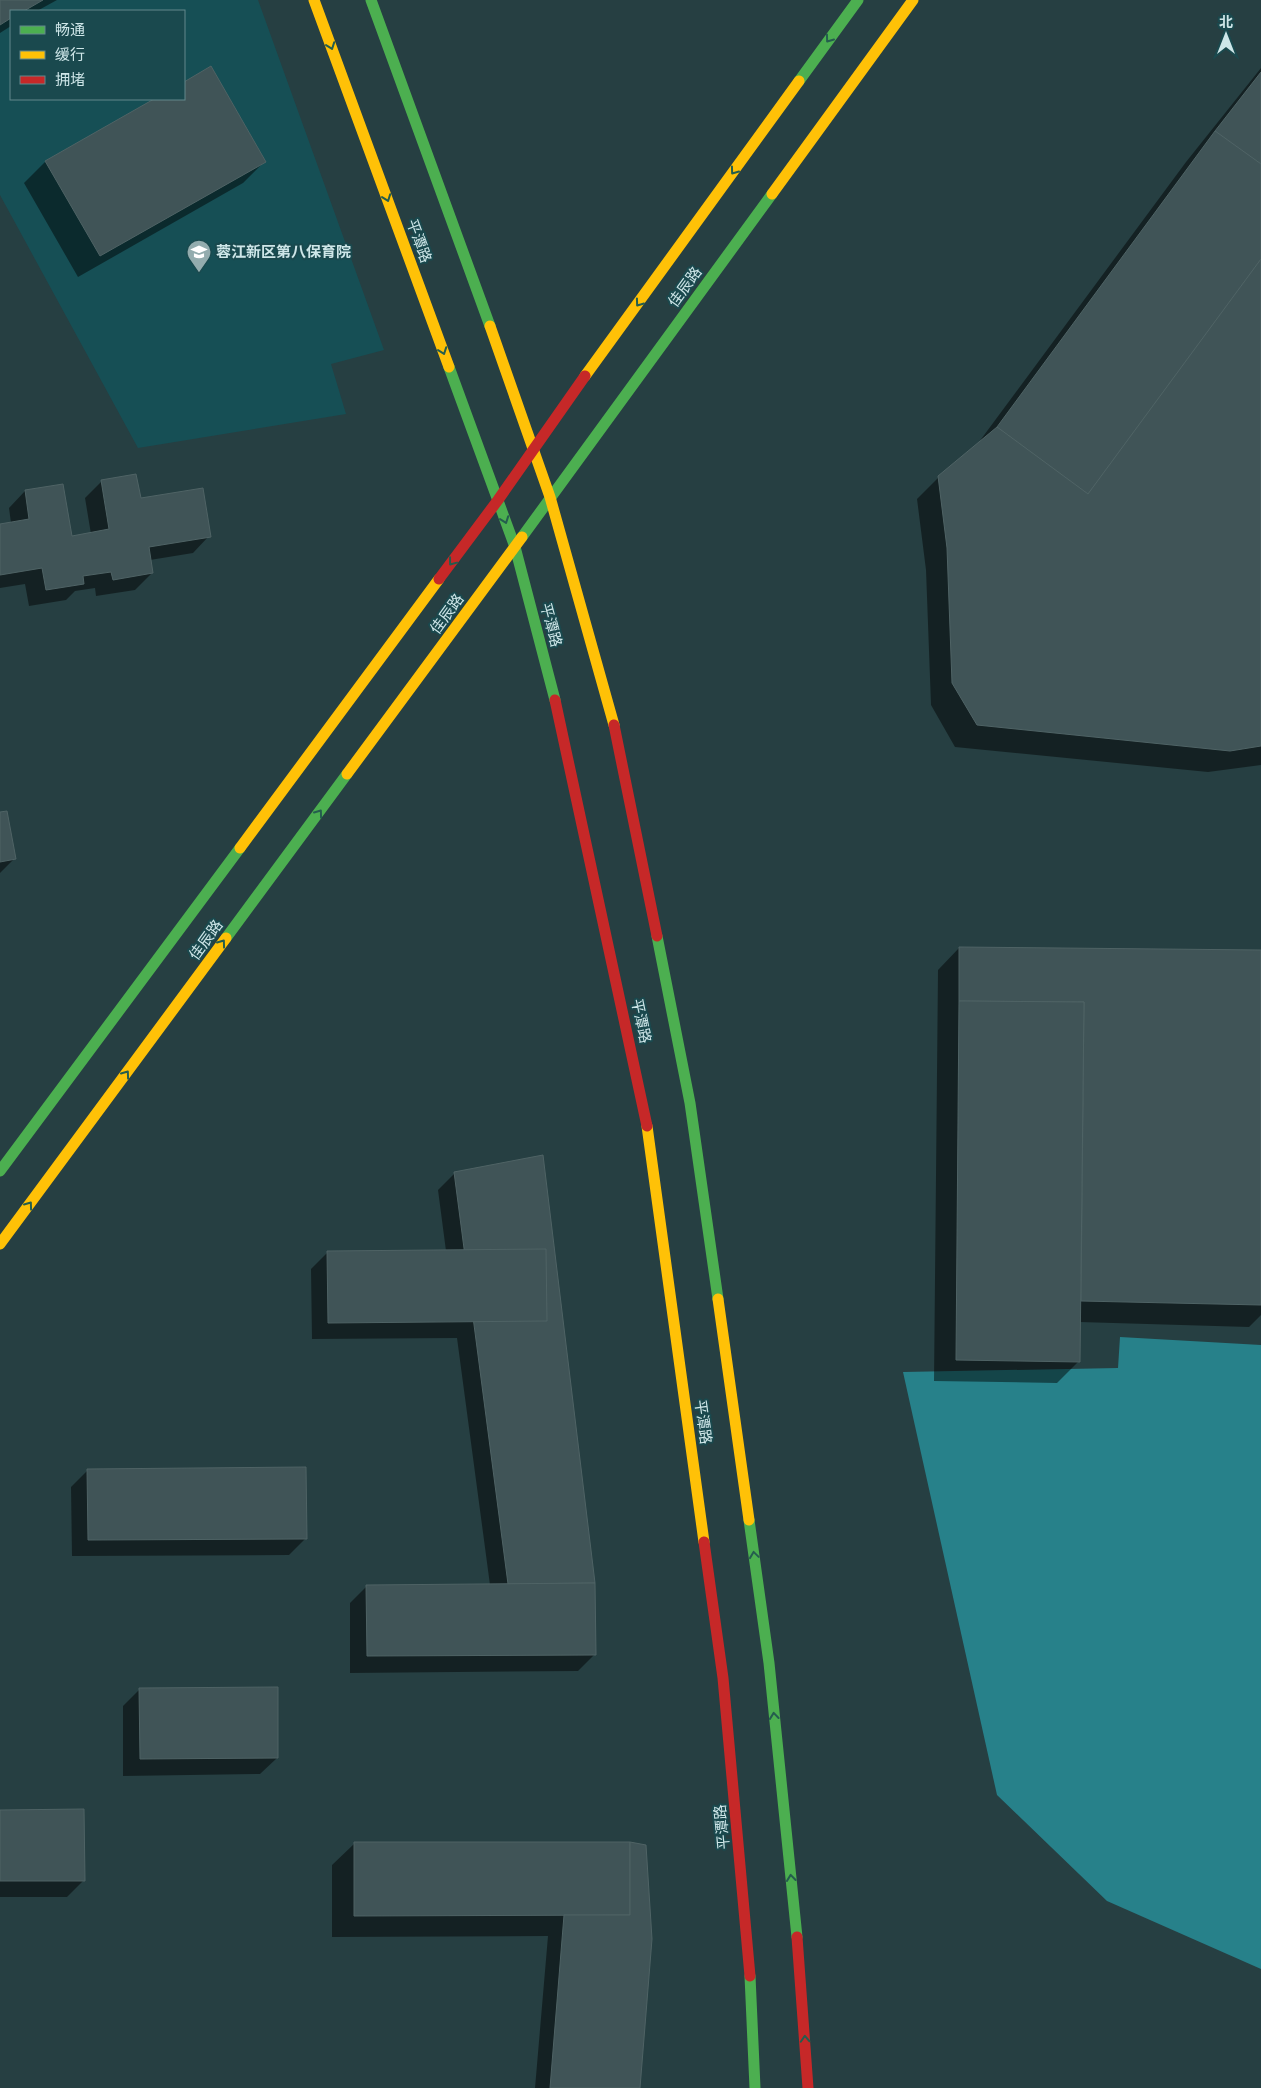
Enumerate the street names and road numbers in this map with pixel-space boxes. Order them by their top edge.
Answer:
street label: 平潭路 [403,217,435,265]
street label: 佳辰路 [664,264,706,310]
street label: 佳辰路 [426,591,468,637]
street label: 平潭路 [536,601,566,649]
street label: 佳辰路 [185,917,227,963]
street label: 平潭路 [628,997,654,1045]
street label: 平潭路 [691,1398,715,1446]
street label: 平潭路 [711,1804,733,1850]

